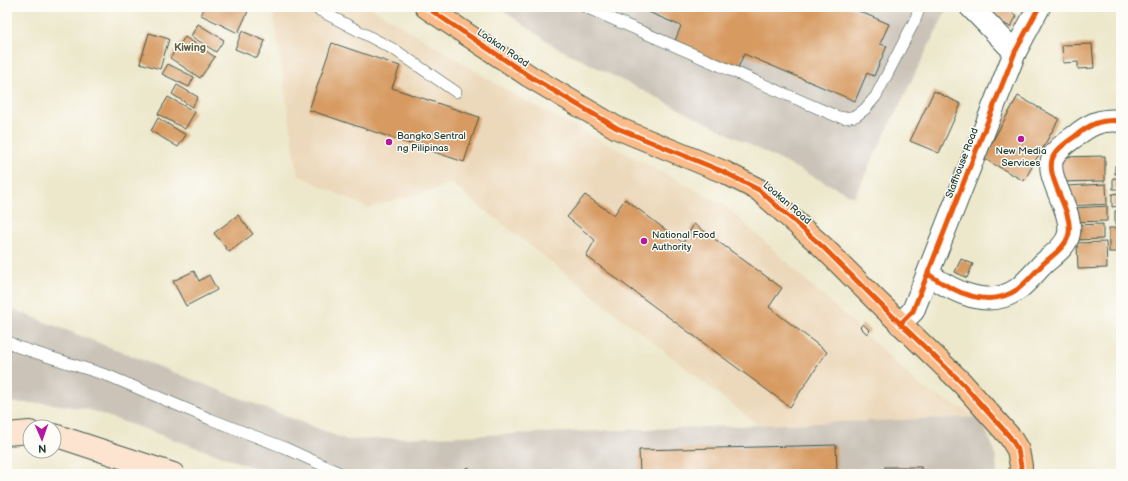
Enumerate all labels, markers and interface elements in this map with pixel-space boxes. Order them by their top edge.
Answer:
street label: Loakan Road [475,26,531,70]
district label: Kiwing [174,41,206,54]
street label: Staffhouse Road [943,126,981,200]
place label: Bangko Sentral ng Pilipinas [397,130,466,154]
marker: New Media Services [1016,134,1026,144]
marker: Bangko Sentral ng Pilipinas [384,137,394,147]
place label: New Media Services [995,145,1047,169]
street label: Loakan Road [761,179,814,227]
place label: National Food Authority [652,229,716,253]
marker: National Food Authority [639,236,649,246]
north arrow [22,419,62,459]
text: N [38,442,47,455]

